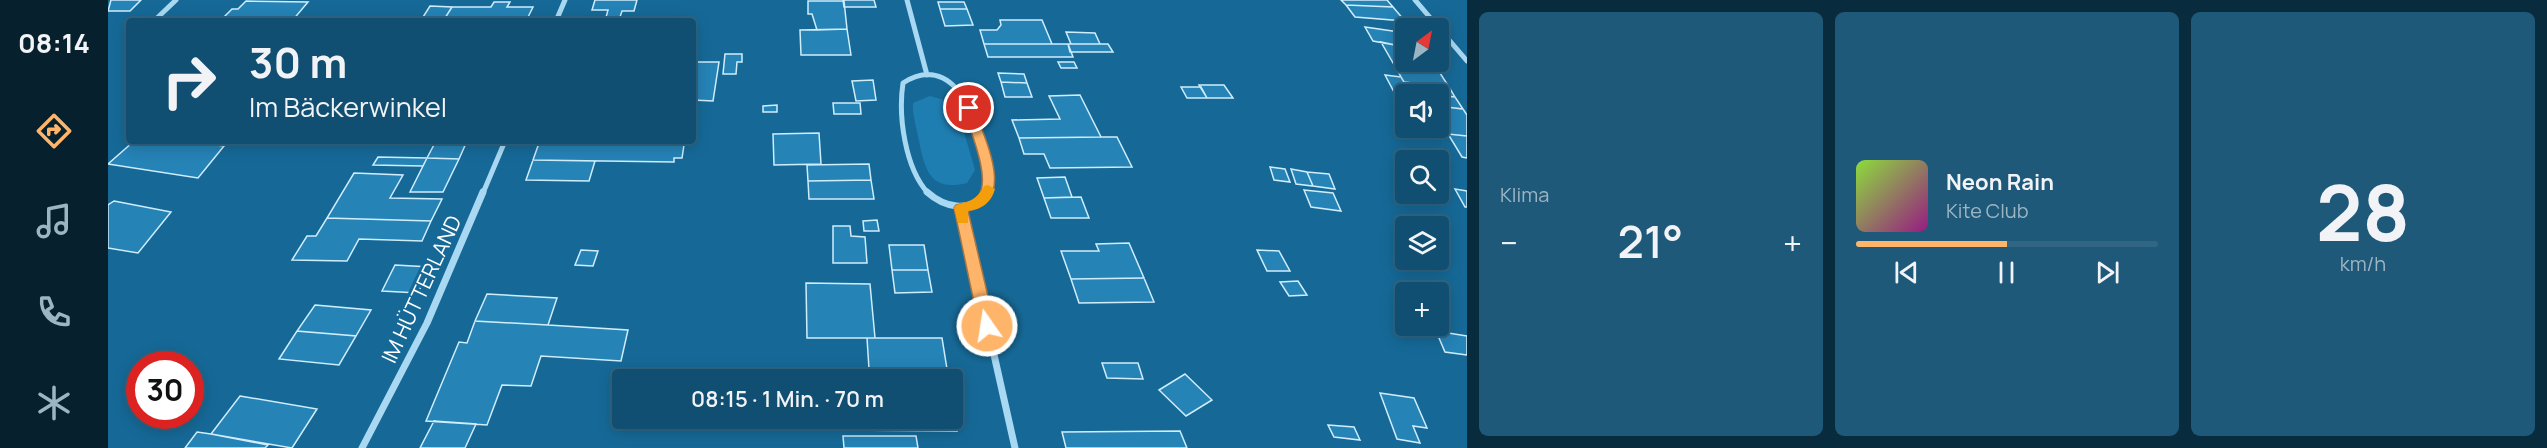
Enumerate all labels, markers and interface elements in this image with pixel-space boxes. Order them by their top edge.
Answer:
north arrow [1395,18,1449,72]
map controls [1395,18,1449,336]
text: 08:14 [18,24,90,61]
text: 30 m [249,33,347,91]
icon: right [150,42,228,120]
pin [943,82,994,133]
button: sound [1395,84,1449,138]
text: Im Bäckerwinkel [249,88,447,125]
icon: arrive [952,91,985,124]
icon: directions [33,110,75,152]
button: search [1395,150,1449,204]
text: 28 [2316,158,2410,264]
text: Neon Rain [1946,167,2054,197]
text: Klima [1500,181,1549,208]
text: Kite Club [1946,197,2029,224]
icon: music [33,200,75,242]
text: 21° [1618,210,1683,272]
street label: IM HÜTTERLAND [375,211,467,367]
button: layers [1395,216,1449,270]
text: − [1500,220,1518,265]
text: + [1783,220,1802,265]
text: km/h [2340,250,2386,277]
icon: previous [1890,256,1923,289]
icon: pause [1990,256,2023,289]
icon: next [2091,256,2124,289]
button: + [1395,282,1449,336]
icon: phone [33,291,75,333]
position arrow [955,294,1019,358]
speed limit sign: 30 [126,351,204,429]
icon: climate [33,382,75,424]
text: 08:15 · 1 Min. · 70 m [691,384,884,414]

